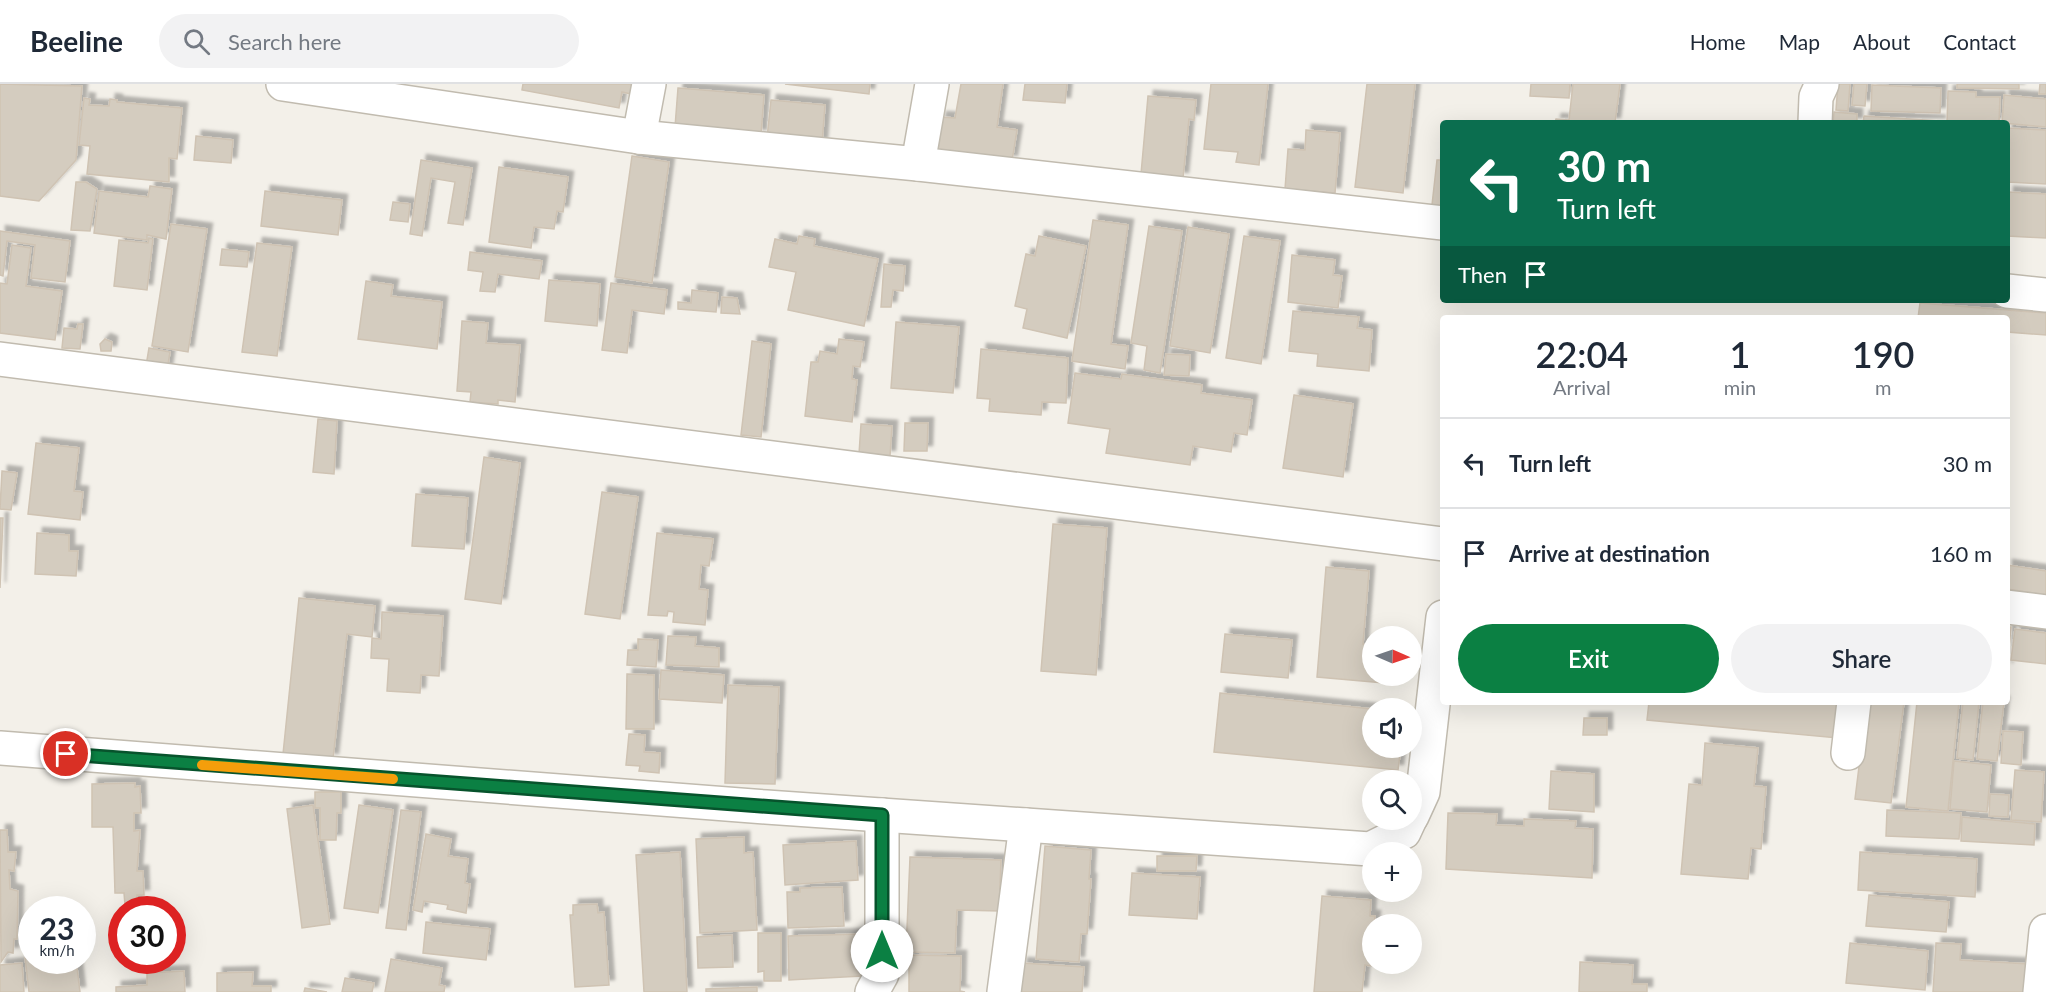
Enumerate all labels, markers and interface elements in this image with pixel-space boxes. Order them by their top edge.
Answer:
search box [159,14,579,68]
text: Beeline [30,24,123,58]
icon: search [180,25,213,58]
text: Search here [228,28,341,55]
text: Home [1690,29,1746,54]
text: Map [1779,29,1820,54]
text: About [1853,29,1910,54]
text: Contact [1943,29,2016,54]
text: 30 m [1557,141,1651,191]
icon: left [1458,144,1536,222]
text: Turn left [1557,192,1656,225]
icon: arrive [1519,258,1552,291]
text: Then [1458,261,1507,288]
text: 22:04 [1536,332,1628,376]
text: 1 [1730,332,1750,376]
text: 190 [1852,332,1914,376]
text: Arrival [1553,375,1611,399]
text: min [1724,375,1756,399]
text: m [1875,375,1891,399]
icon: left [1458,447,1491,480]
text: Turn left [1509,450,1591,477]
text: 30 m [1943,450,1992,477]
icon: arrive [1458,537,1491,570]
text: Arrive at destination [1509,540,1710,567]
text: 160 m [1930,540,1992,567]
button: Exit [1458,624,1719,693]
button: Share [1731,624,1992,693]
north arrow [1362,626,1422,686]
map controls [1362,626,1422,974]
button: sound [1362,698,1422,758]
pin [40,728,91,779]
icon: arrive [49,737,82,770]
button: search [1362,770,1422,830]
button: + [1362,842,1422,902]
speed limit sign: 30 [108,896,186,974]
text: 23 [40,910,74,946]
button: − [1362,914,1422,974]
position arrow [850,919,914,983]
text: km/h [39,941,75,959]

